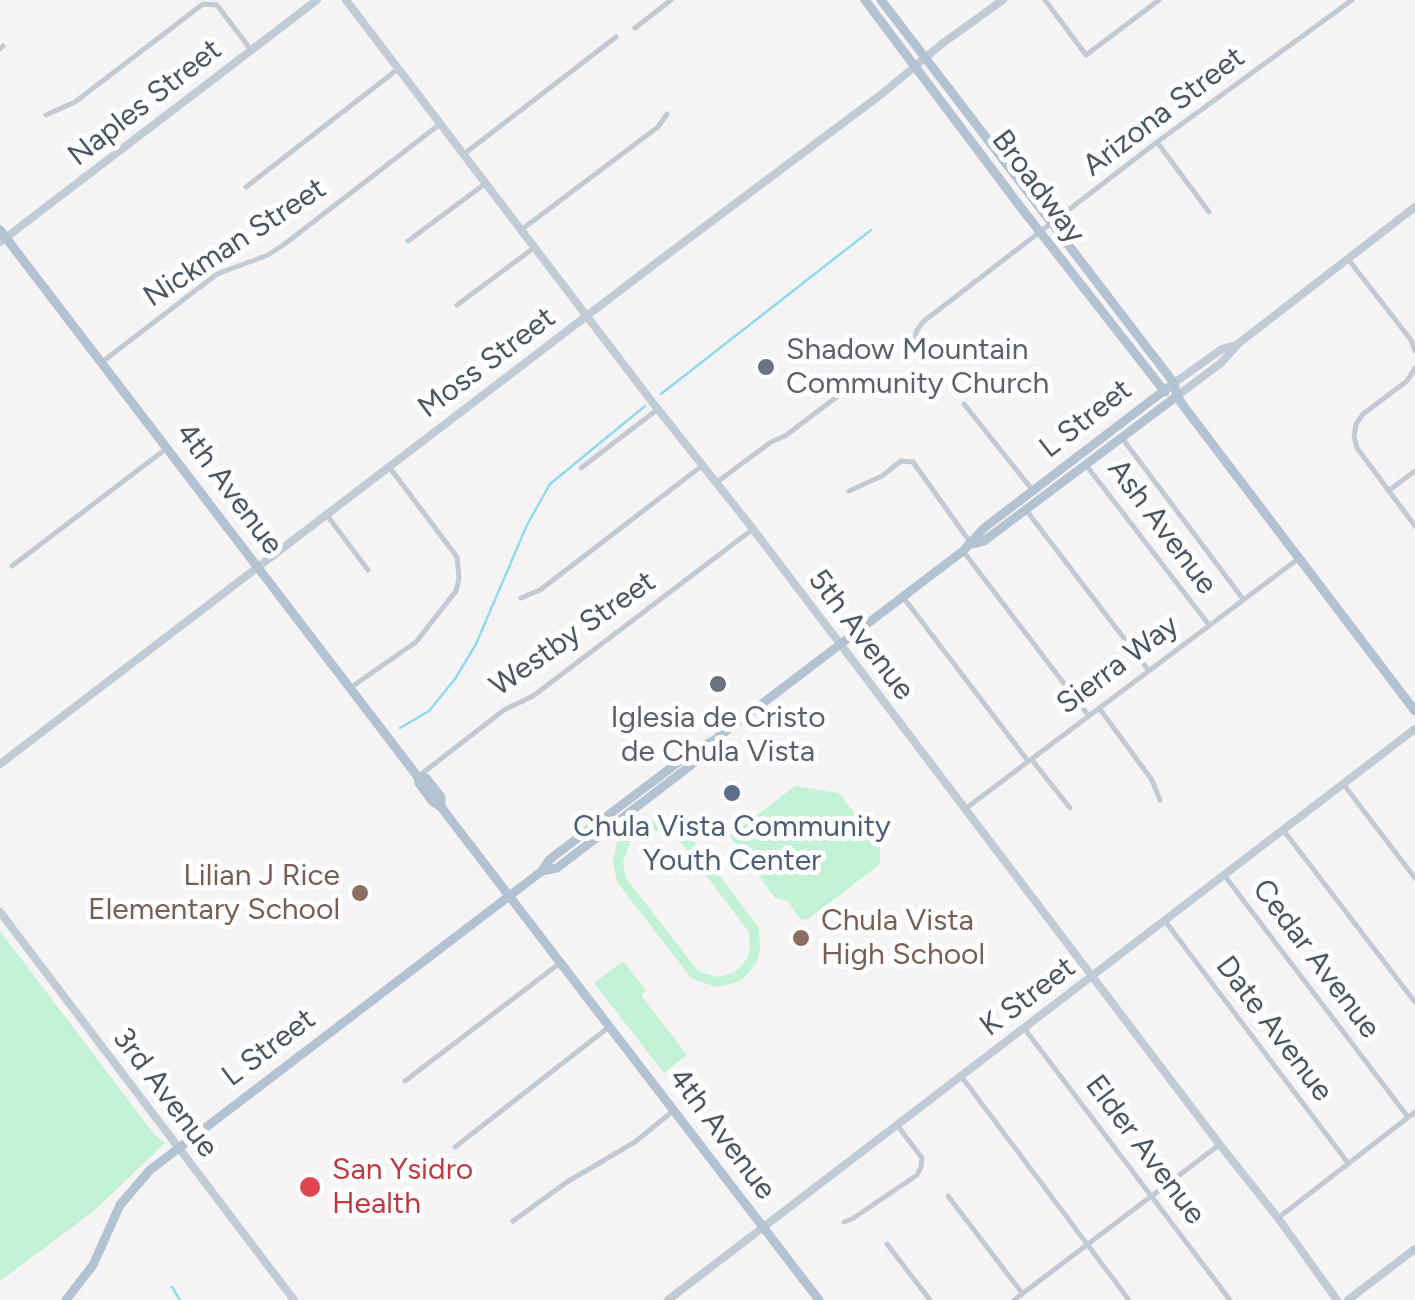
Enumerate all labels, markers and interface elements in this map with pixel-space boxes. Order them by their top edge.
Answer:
street label: Naples Street [61,32,229,174]
street label: Arizona Street [1076,40,1252,184]
street label: Broadway [984,123,1092,251]
street label: Nickman Street [137,171,333,315]
street label: Moss Street [411,300,563,426]
place label: Shadow Mountain Community Church [786,332,1049,402]
marker: Shadow Mountain Community Church [755,356,777,378]
street label: L Street [1033,372,1139,466]
street label: 4th Avenue [168,416,290,562]
street label: Ash Avenue [1100,452,1224,602]
street label: 5th Avenue [800,563,922,707]
street label: Westby Street [483,564,663,704]
street label: Sierra Way [1050,608,1186,722]
marker: Iglesia de Cristo de Chula Vista [707,673,729,695]
place label: Iglesia de Cristo de Chula Vista [610,700,826,770]
marker: Chula Vista Community Youth Center [721,782,743,804]
place label: Chula Vista Community Youth Center [573,809,891,880]
place label: Lilian J Rice Elementary School [88,858,340,928]
street label: Cedar Avenue [1244,872,1388,1046]
marker: Lilian J Rice Elementary School [349,882,371,904]
place label: Chula Vista High School [821,903,985,974]
marker: Chula Vista High School [790,927,812,949]
street label: Date Avenue [1208,949,1340,1109]
street label: K Street [973,950,1083,1044]
street label: L Street [215,1001,323,1095]
street label: 3rd Avenue [105,1021,225,1165]
street label: 4th Avenue [661,1061,783,1207]
street label: Elder Avenue [1077,1068,1213,1232]
place label: San Ysidro Health [332,1152,473,1222]
marker: San Ysidro Health [297,1174,323,1200]

